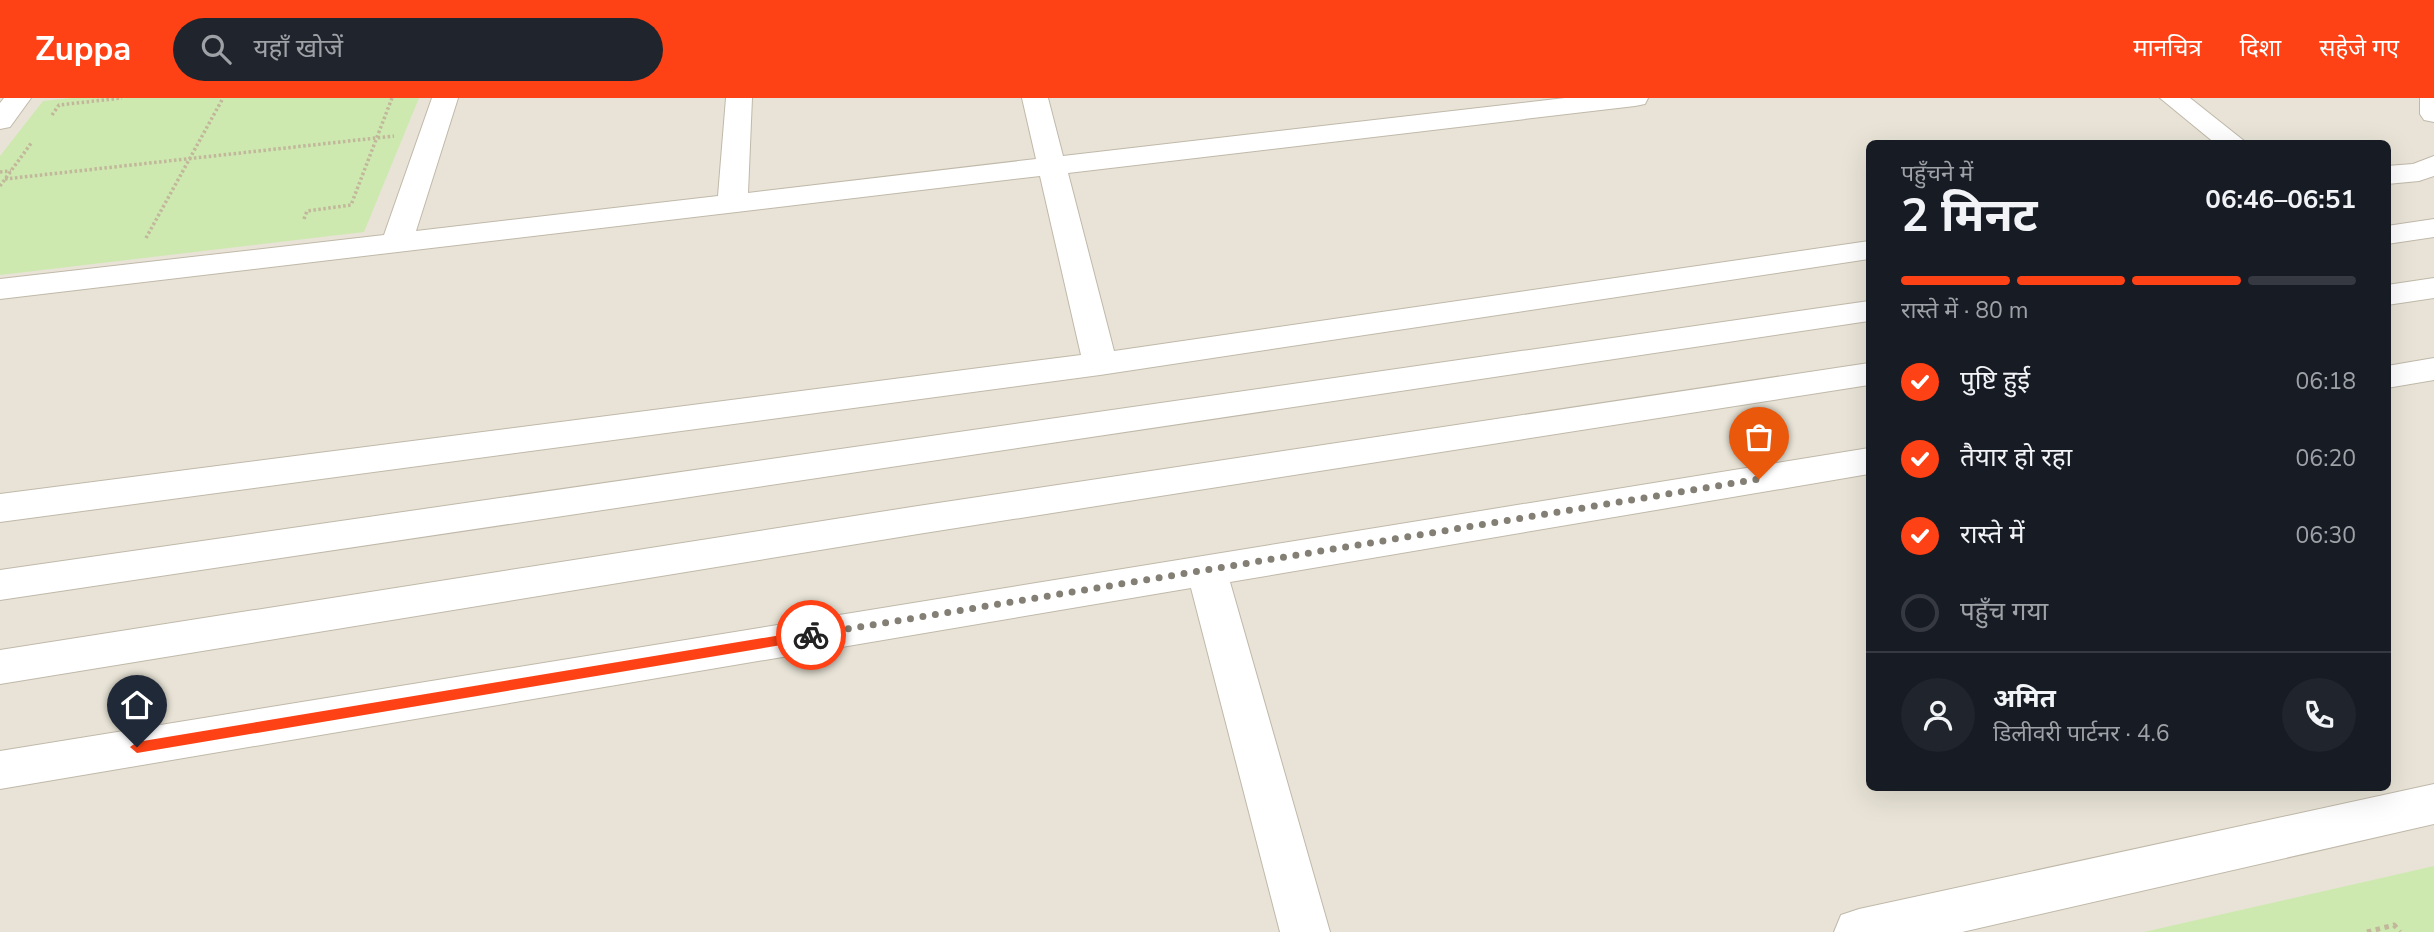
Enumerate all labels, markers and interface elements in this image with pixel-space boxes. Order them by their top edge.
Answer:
search box [173,18,663,81]
text: Zuppa [35,27,131,72]
icon: search [197,30,235,68]
text: यहाँ खोजें [253,31,343,66]
text: मानचित्र [2133,32,2202,64]
text: दिशा [2240,32,2281,64]
text: सहेजे गए [2319,32,2399,64]
text: पहुँचने में [1901,158,1973,189]
text: 06:46–06:51 [2205,182,2356,217]
text: 2 मिनट [1901,184,2038,247]
text: रास्ते में · 80 m [1901,295,2028,326]
icon: check [1901,363,1939,401]
text: पुष्टि हुई [1960,363,2030,398]
text: 06:18 [2296,366,2356,397]
pin [1729,407,1789,479]
icon: bag [1740,418,1778,456]
icon: check [1901,440,1939,478]
text: तैयार हो रहा [1960,440,2072,475]
text: 06:20 [2296,443,2356,474]
icon: check [1901,517,1939,555]
text: रास्ते में [1960,517,2025,552]
text: 06:30 [2296,520,2356,551]
text: पहुँच गया [1960,594,2048,629]
courier [776,600,846,670]
icon: bike [792,616,830,654]
pin [107,675,167,747]
button: person [1901,678,1975,752]
button: phone [2282,678,2356,752]
text: अमित [1993,681,2056,716]
icon: home [118,686,156,724]
text: डिलीवरी पार्टनर · 4.6 [1993,718,2170,749]

